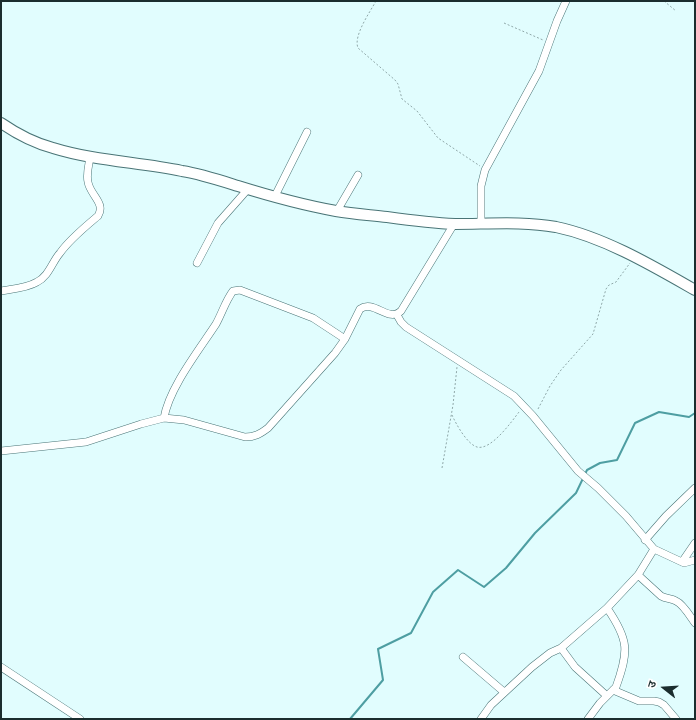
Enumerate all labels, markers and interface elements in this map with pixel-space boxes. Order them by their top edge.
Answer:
north arrow [644,668,684,708]
text: उ [645,679,659,689]

